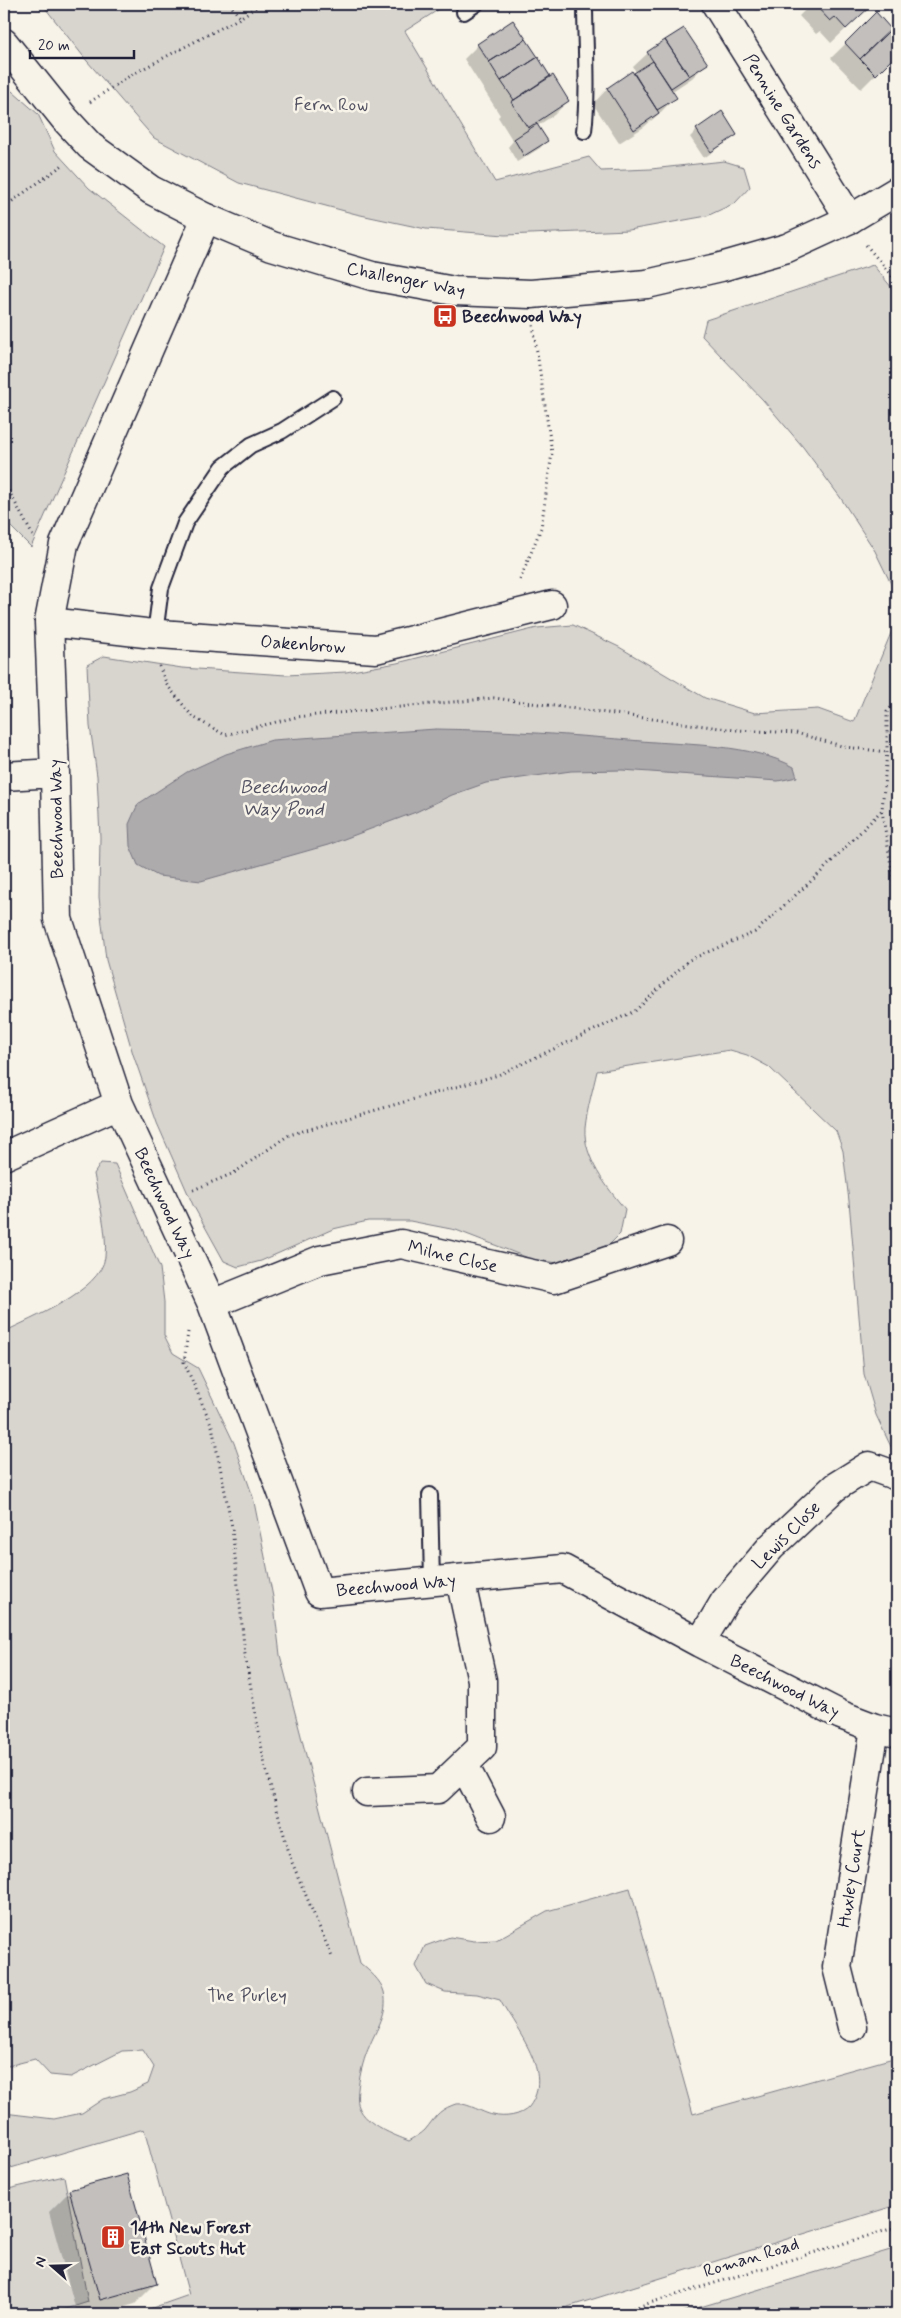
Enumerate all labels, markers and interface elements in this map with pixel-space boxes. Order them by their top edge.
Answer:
scale bar [30,28,134,60]
text: 20 m [38,36,70,56]
street label: Pennine Gardens [737,50,827,174]
park label: Fern Row [294,93,368,117]
street label: Challenger Way [344,257,467,304]
bus stop icon: Beechwood Way [432,303,458,329]
place label: Beechwood Way [462,305,582,329]
street label: Oakenbrow [260,630,346,660]
street label: Beechwood Way [44,759,70,879]
water label: Beechwood Way Pond [240,775,328,822]
street label: Beechwood Way [128,1144,200,1263]
street label: Milne Close [406,1235,500,1279]
street label: Lewis Close [747,1496,826,1575]
street label: Beechwood Way [335,1569,457,1603]
street label: Beechwood Way [726,1649,843,1725]
street label: Huxley Court [832,1827,872,1929]
park label: The Purley [207,1984,287,2008]
place label: 14th New Forest East Scouts Hut [130,2216,251,2261]
building icon: 14th New Forest East Scouts Hut [100,2224,126,2250]
street label: Roman Road [701,2232,802,2284]
north arrow [28,2240,78,2290]
text: N [31,2254,51,2269]

